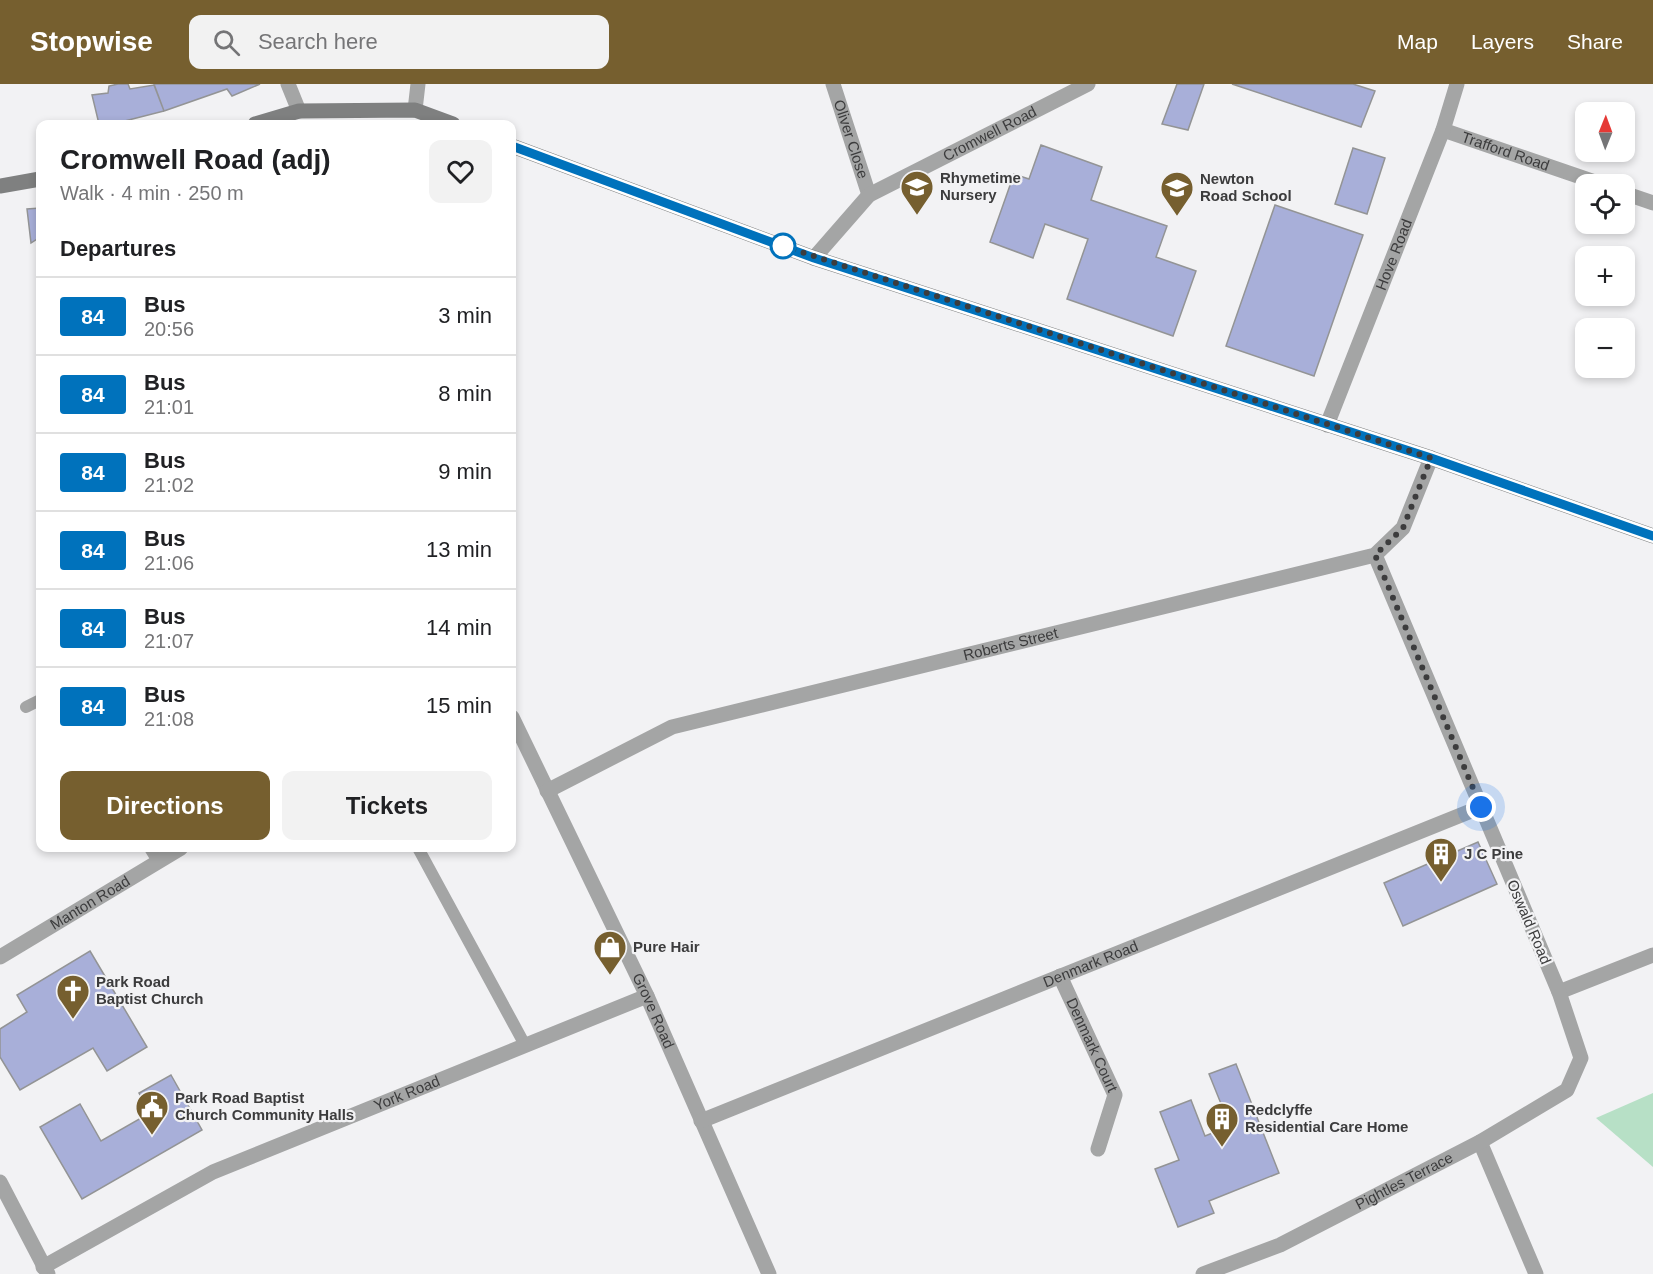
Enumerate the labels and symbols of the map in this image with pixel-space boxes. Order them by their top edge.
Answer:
street label: Oliver Close [831,98,872,181]
north arrow [1575,102,1635,162]
street label: Cromwell Road [940,103,1039,164]
street label: Trafford Road [1459,128,1552,174]
school or university icon: Rhymetime Nursery [899,169,935,216]
place label: Rhymetime Nursery [940,169,1021,203]
school or university icon: Newton Road School [1159,170,1195,217]
place label: Newton Road School [1200,170,1292,204]
street label: Hove Road [1372,216,1415,293]
unlabelled marker [770,233,796,259]
street label: Roberts Street [961,624,1060,663]
your location [1466,792,1496,822]
building icon: J C Pine [1423,836,1459,883]
place label: J C Pine [1464,845,1523,862]
street label: Manton Road [47,872,133,933]
street label: Oswald Road [1504,877,1555,967]
shop icon: Pure Hair [592,929,628,976]
street label: Denmark Road [1040,937,1140,990]
place label: Pure Hair [633,938,700,955]
street label: Grove Road [629,970,678,1051]
church icon: Park Road Baptist Church [55,973,91,1020]
place label: Park Road Baptist Church [96,973,204,1007]
street label: Denmark Court [1063,995,1122,1095]
street label: York Road [371,1072,442,1114]
public building icon: Park Road Baptist Church Community Halls [134,1089,170,1136]
place label: Park Road Baptist Church Community Halls [175,1089,354,1123]
building icon: Redclyffe Residential Care Home [1204,1101,1240,1148]
place label: Redclyffe Residential Care Home [1245,1101,1408,1135]
street label: Pightles Terrace [1352,1148,1456,1213]

